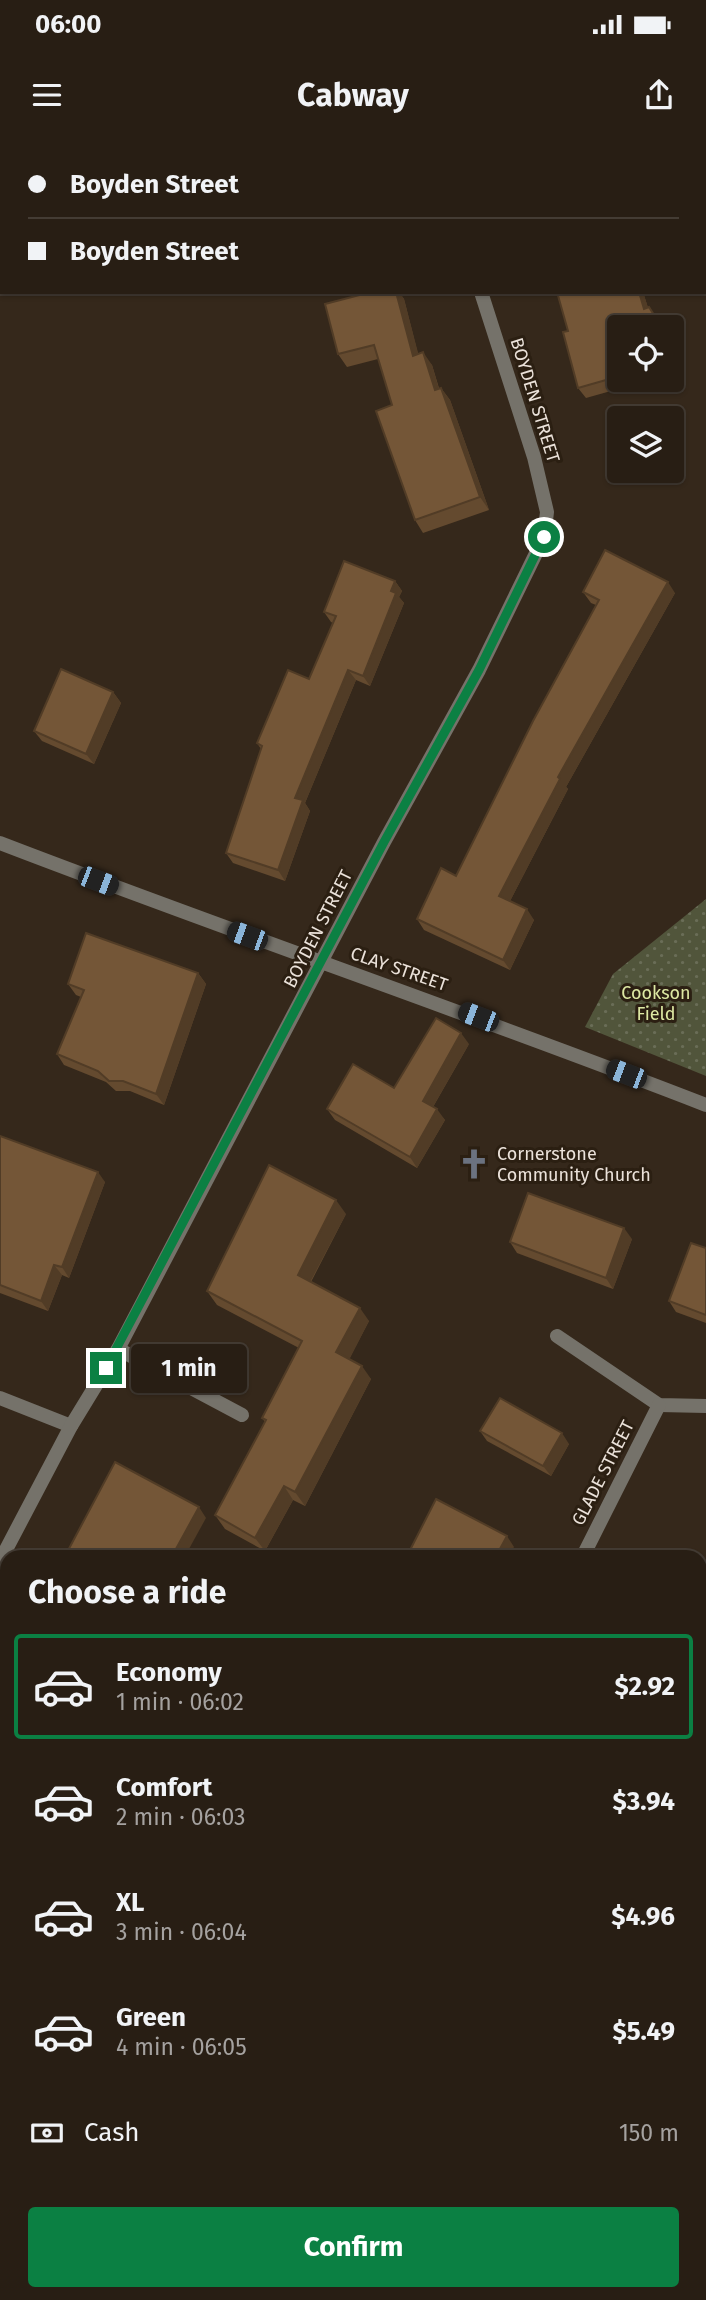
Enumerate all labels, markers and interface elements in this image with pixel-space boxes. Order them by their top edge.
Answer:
text: 06:00 [35,9,102,40]
icon: menu [28,76,66,114]
text: Cabway [297,76,409,114]
icon: share [640,76,678,114]
text: Boyden Street [70,169,239,200]
text: Boyden Street [70,236,239,267]
map controls [607,315,684,483]
button: locate [607,315,684,392]
street label: BOYDEN STREET [506,335,565,466]
button: layers [607,406,684,483]
route start [528,521,560,553]
car [75,864,122,898]
street label: BOYDEN STREET [279,866,357,992]
car [224,919,271,953]
street label: CLAY STREET [348,942,451,996]
park label: Cookson Field [621,982,691,1025]
car [455,1000,502,1034]
car [603,1057,650,1091]
place label: Cornerstone Community Church [497,1143,651,1186]
church icon: Cornerstone Community Church [457,1147,491,1181]
callout: 1 min [130,1344,246,1392]
route end [90,1352,122,1384]
text: 1 min [161,1354,217,1382]
street label: GLADE STREET [567,1416,639,1529]
text: Choose a ride [28,1573,226,1611]
icon: car [32,1655,95,1718]
text: Economy [116,1657,222,1688]
text: $2.92 [614,1671,675,1702]
text: 1 min · 06:02 [116,1688,244,1716]
icon: car [32,1770,95,1833]
text: Comfort [116,1772,212,1803]
text: $3.94 [613,1786,675,1817]
text: 2 min · 06:03 [116,1803,246,1831]
icon: car [32,1885,95,1948]
text: XL [116,1887,144,1918]
text: $4.96 [611,1901,675,1932]
text: 3 min · 06:04 [116,1918,247,1946]
icon: car [32,2000,95,2063]
text: Green [116,2002,186,2033]
text: $5.49 [612,2016,675,2047]
text: 4 min · 06:05 [116,2033,247,2061]
icon: cash [28,2114,66,2152]
text: Cash [84,2117,140,2148]
text: 150 m [619,2119,679,2147]
button: Confirm [28,2207,679,2287]

